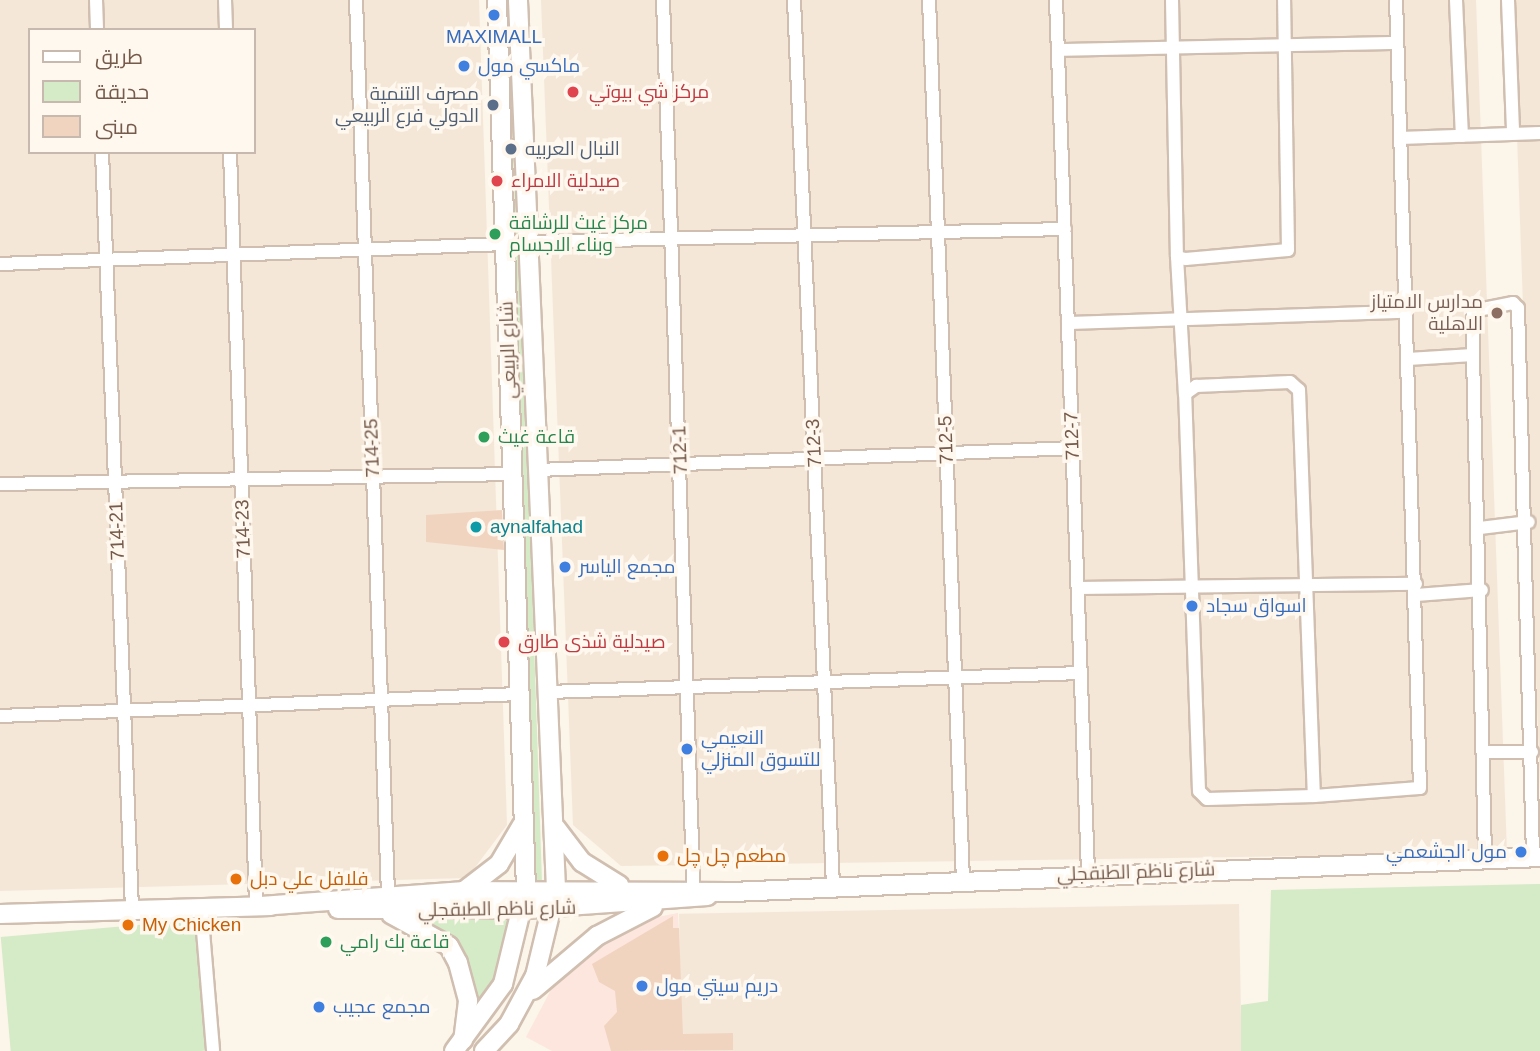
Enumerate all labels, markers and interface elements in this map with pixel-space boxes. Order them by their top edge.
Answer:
marker: MAXIMALL [486,7,502,23]
place label: MAXIMALL [446,26,542,48]
legend [28,28,256,154]
text: طريق [95,45,143,68]
place label: ماكسي مول [478,55,580,77]
marker: ماكسي مول [456,58,472,74]
text: حديقة [95,80,149,103]
place label: مركز شي بيوتي [589,81,709,103]
marker: مركز شي بيوتي [563,82,583,102]
place label: مصرف التنمية الدولي فرع الربيعي [335,83,479,127]
marker: مصرف التنمية الدولي فرع الربيعي [485,97,501,113]
text: مبنى [95,115,138,138]
place label: النبال العربيه [525,138,620,160]
marker: النبال العربيه [503,141,519,157]
place label: صيدلية الامراء [511,170,620,192]
marker: صيدلية الامراء [489,173,505,189]
place label: مركز غيث للرشاقة وبناء الاجسام [509,212,648,256]
marker: مركز غيث للرشاقة وبناء الاجسام [487,226,503,242]
place label: مدارس الامتياز الاهلية [1371,291,1483,335]
street label: شارع الربيعي [495,301,521,399]
marker: مدارس الامتياز الاهلية [1489,305,1505,321]
street label: 712-7 [1060,411,1084,461]
street label: 712-5 [934,415,958,465]
street label: 714-25 [360,418,384,478]
street label: 712-3 [801,418,827,468]
street label: 712-1 [668,425,692,475]
place label: قاعة غيث [498,426,575,448]
marker: قاعة غيث [476,429,492,445]
street label: 714-23 [231,499,255,559]
street label: 714-21 [105,501,129,561]
place label: aynalfahad [490,516,583,538]
marker: aynalfahad [468,519,484,535]
place label: مجمع الياسر [579,556,675,578]
marker: مجمع الياسر [557,559,573,575]
place label: اسواق سجاد [1206,595,1307,617]
marker: اسواق سجاد [1184,598,1200,614]
place label: صيدلية شذى طارق [518,631,666,653]
marker: صيدلية شذى طارق [496,634,512,650]
place label: النعيمي للتسوق المنزلي [701,727,820,771]
marker: النعيمي للتسوق المنزلي [679,741,695,757]
place label: مول الجشعمي [1386,841,1507,863]
marker: مول الجشعمي [1513,844,1529,860]
place label: مطعم چل چل [677,845,786,867]
marker: مطعم چل چل [655,848,671,864]
street label: شارع ناظم الطبقجلي [1056,858,1216,886]
place label: فلافل علي دبل [250,868,368,890]
marker: فلافل علي دبل [228,871,244,887]
street label: شارع ناظم الطبقجلي [418,896,576,922]
place label: My Chicken [142,914,241,936]
marker: My Chicken [120,917,136,933]
place label: قاعة بك رامي [340,931,450,953]
marker: قاعة بك رامي [318,934,334,950]
place label: دريم سيتي مول [656,975,778,997]
marker: دريم سيتي مول [634,978,650,994]
place label: مجمع عجيب [333,996,431,1018]
marker: مجمع عجيب [311,999,327,1015]

